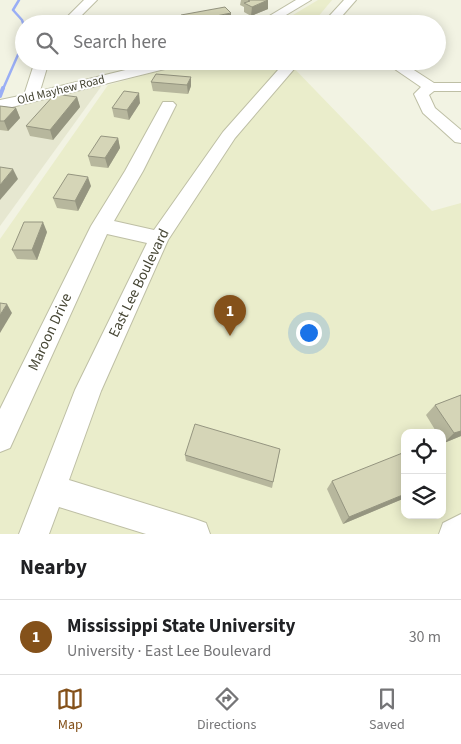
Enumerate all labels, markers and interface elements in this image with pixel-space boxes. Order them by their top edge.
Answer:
search box [15,15,446,70]
icon: search [33,29,61,57]
text: Search here [73,29,167,56]
street label: Old Mayhew Road [15,71,107,109]
street label: East Lee Boulevard [104,225,174,341]
street label: Maroon Drive [23,290,77,374]
pin: 1 [214,295,246,336]
your location [296,320,322,346]
map controls [401,429,446,519]
button: locate [401,429,446,474]
button: layers [401,474,446,519]
text: Nearby [20,552,87,582]
text: Mississippi State University [67,613,295,640]
text: 1 [32,626,40,648]
text: 30 m [409,626,441,648]
text: University · East Lee Boulevard [67,640,271,662]
tab: Map [56,685,84,735]
tab: Directions [197,685,256,735]
tab: Saved [369,685,405,735]

